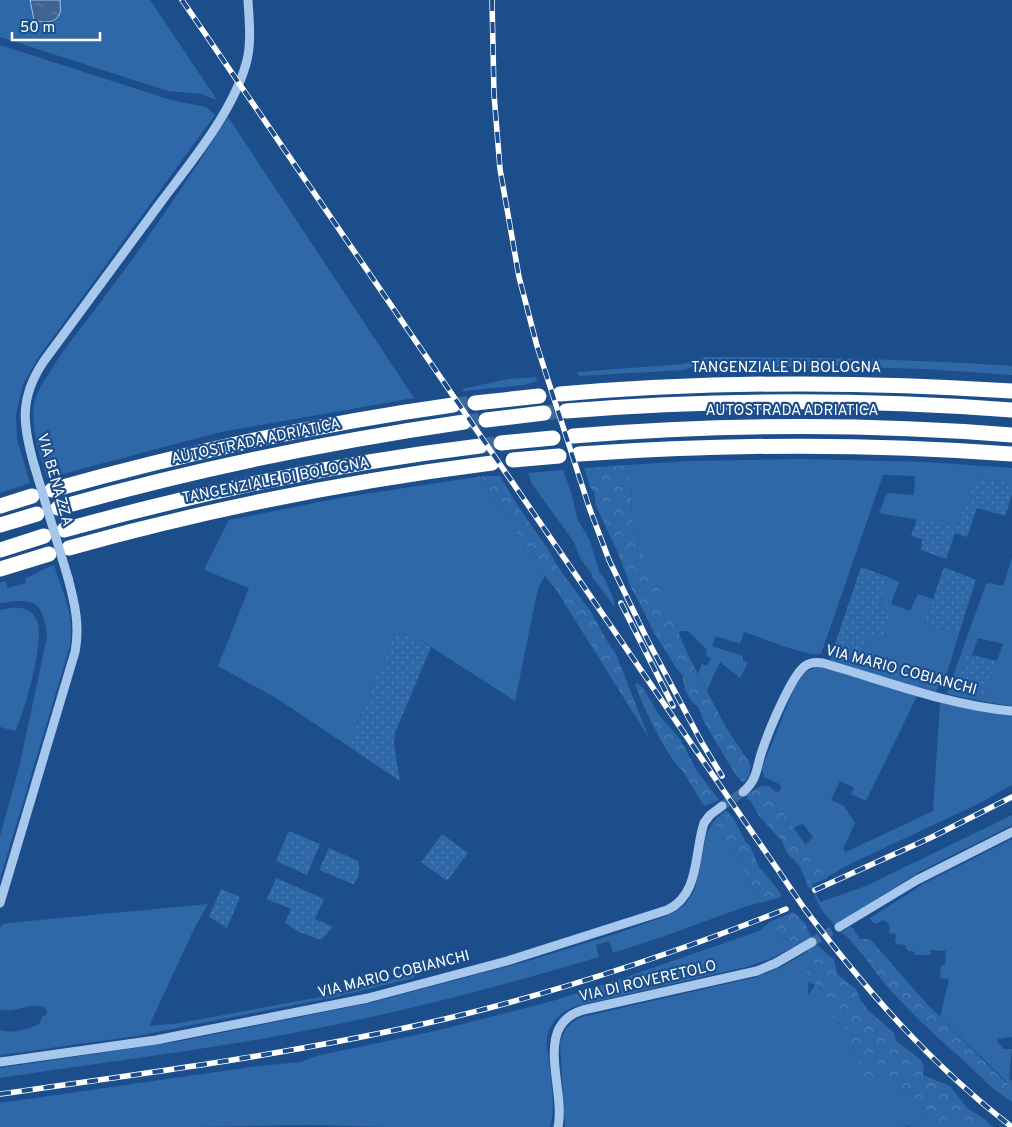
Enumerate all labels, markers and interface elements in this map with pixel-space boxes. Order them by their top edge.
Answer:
scale bar [12,10,100,42]
text: 50 m [20,19,55,38]
street label: TANGENZIALE DI BOLOGNA [691,359,881,378]
street label: AUTOSTRADA ADRIATICA [706,402,878,421]
street label: AUTOSTRADA ADRIATICA [169,415,343,469]
street label: VIA BENAZZA [32,431,76,529]
street label: TANGENZIALE DI BOLOGNA [181,454,371,508]
street label: VIA MARIO COBIANCHI [823,642,979,700]
street label: VIA MARIO COBIANCHI [316,947,472,1003]
street label: VIA DI ROVERETOLO [577,957,719,1007]

